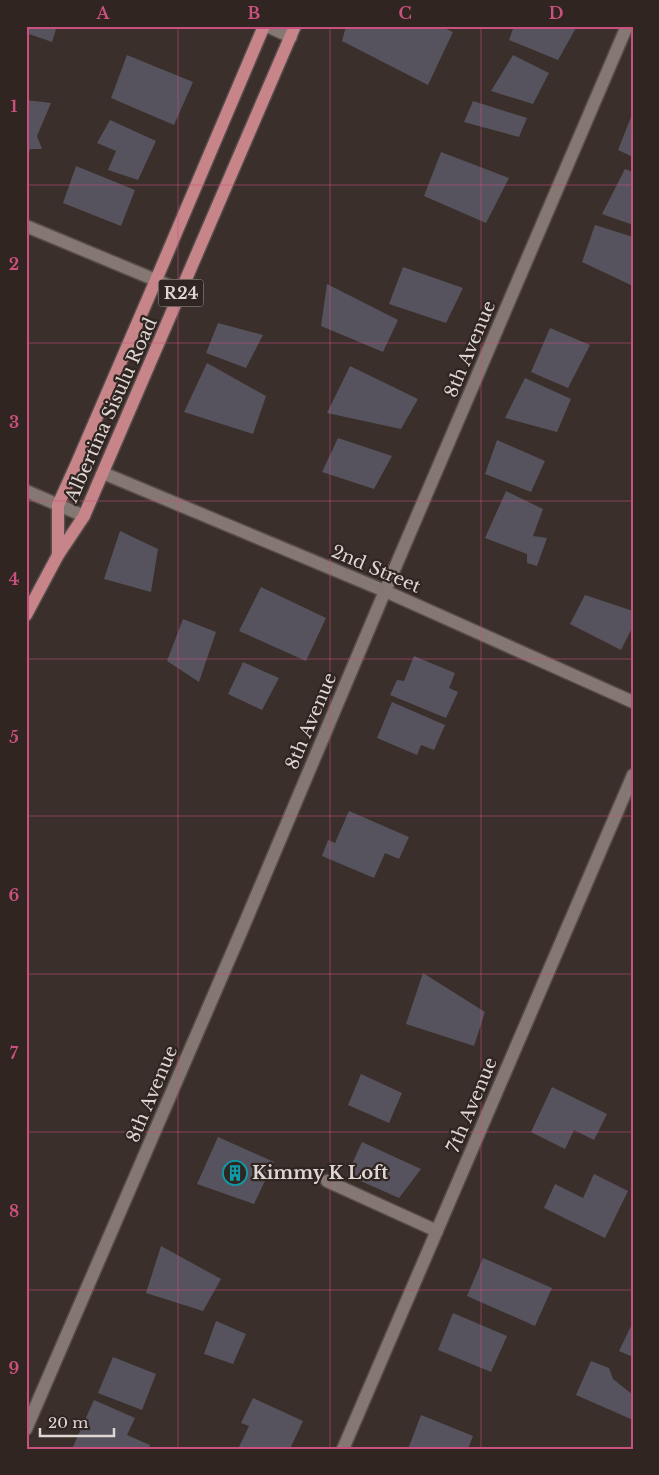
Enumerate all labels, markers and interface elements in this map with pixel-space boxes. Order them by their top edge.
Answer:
text: A [96,3,111,23]
text: B [248,3,261,23]
text: C [398,3,412,23]
text: D [549,3,563,23]
text: 1 [11,96,18,116]
text: 2 [9,254,19,274]
road number: R24 [158,280,204,306]
street label: 8th Avenue [440,297,500,401]
street label: Albertina Sisulu Road [60,314,162,507]
text: 3 [9,412,19,432]
street label: 2nd Street [328,540,424,598]
text: 4 [9,569,19,589]
street label: 8th Avenue [281,669,341,773]
text: 5 [9,727,19,747]
text: 6 [9,885,20,905]
street label: 8th Avenue [122,1042,182,1146]
text: 7 [10,1043,19,1063]
street label: 7th Avenue [442,1054,502,1156]
building icon: Kimmy K Loft [222,1160,248,1186]
place label: Kimmy K Loft [252,1162,388,1184]
text: 8 [9,1201,19,1221]
text: 9 [9,1358,20,1378]
scale bar [40,1405,114,1437]
text: 20 m [48,1413,88,1432]

